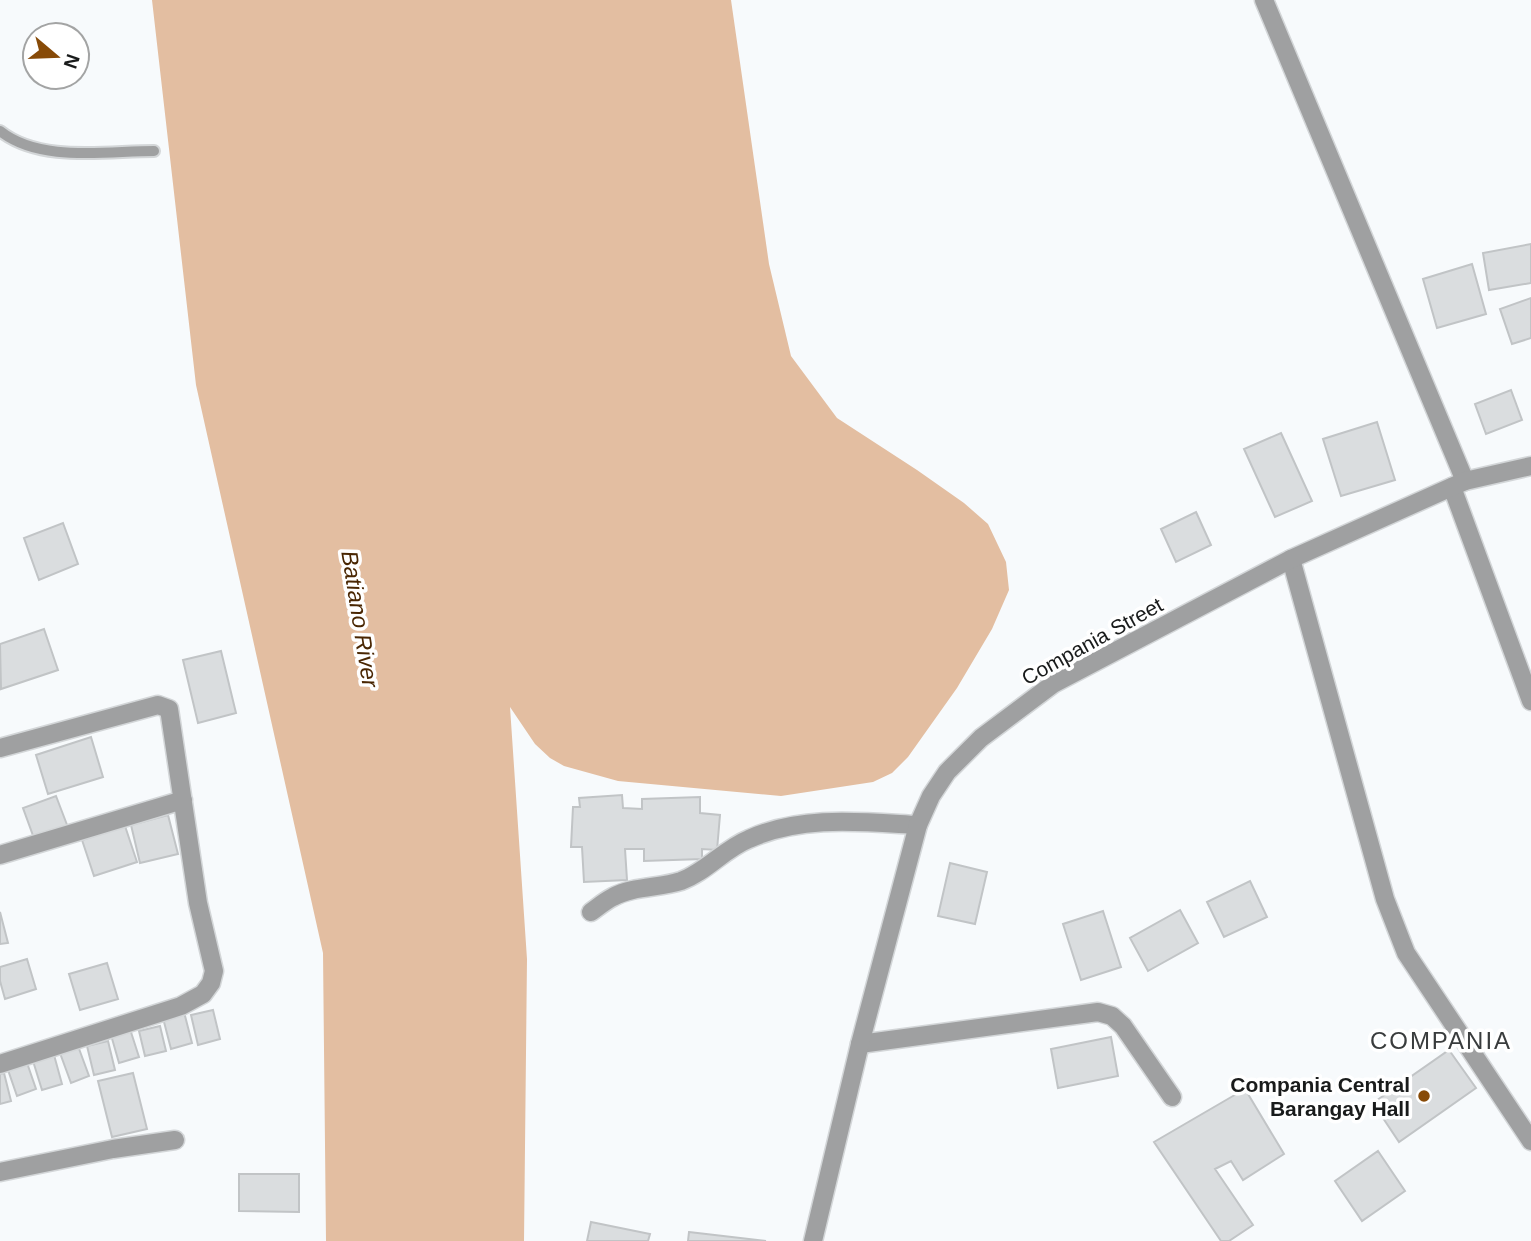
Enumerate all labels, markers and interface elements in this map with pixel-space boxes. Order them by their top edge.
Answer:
north arrow [21,21,91,91]
text: N [59,51,84,71]
water label: Batiano River [336,549,384,691]
street label: Compania Street [1018,593,1167,689]
district label: COMPANIA [1370,1027,1512,1054]
place label: Compania Central Barangay Hall [1230,1073,1410,1120]
marker: Compania Central Barangay Hall [1416,1088,1432,1104]

